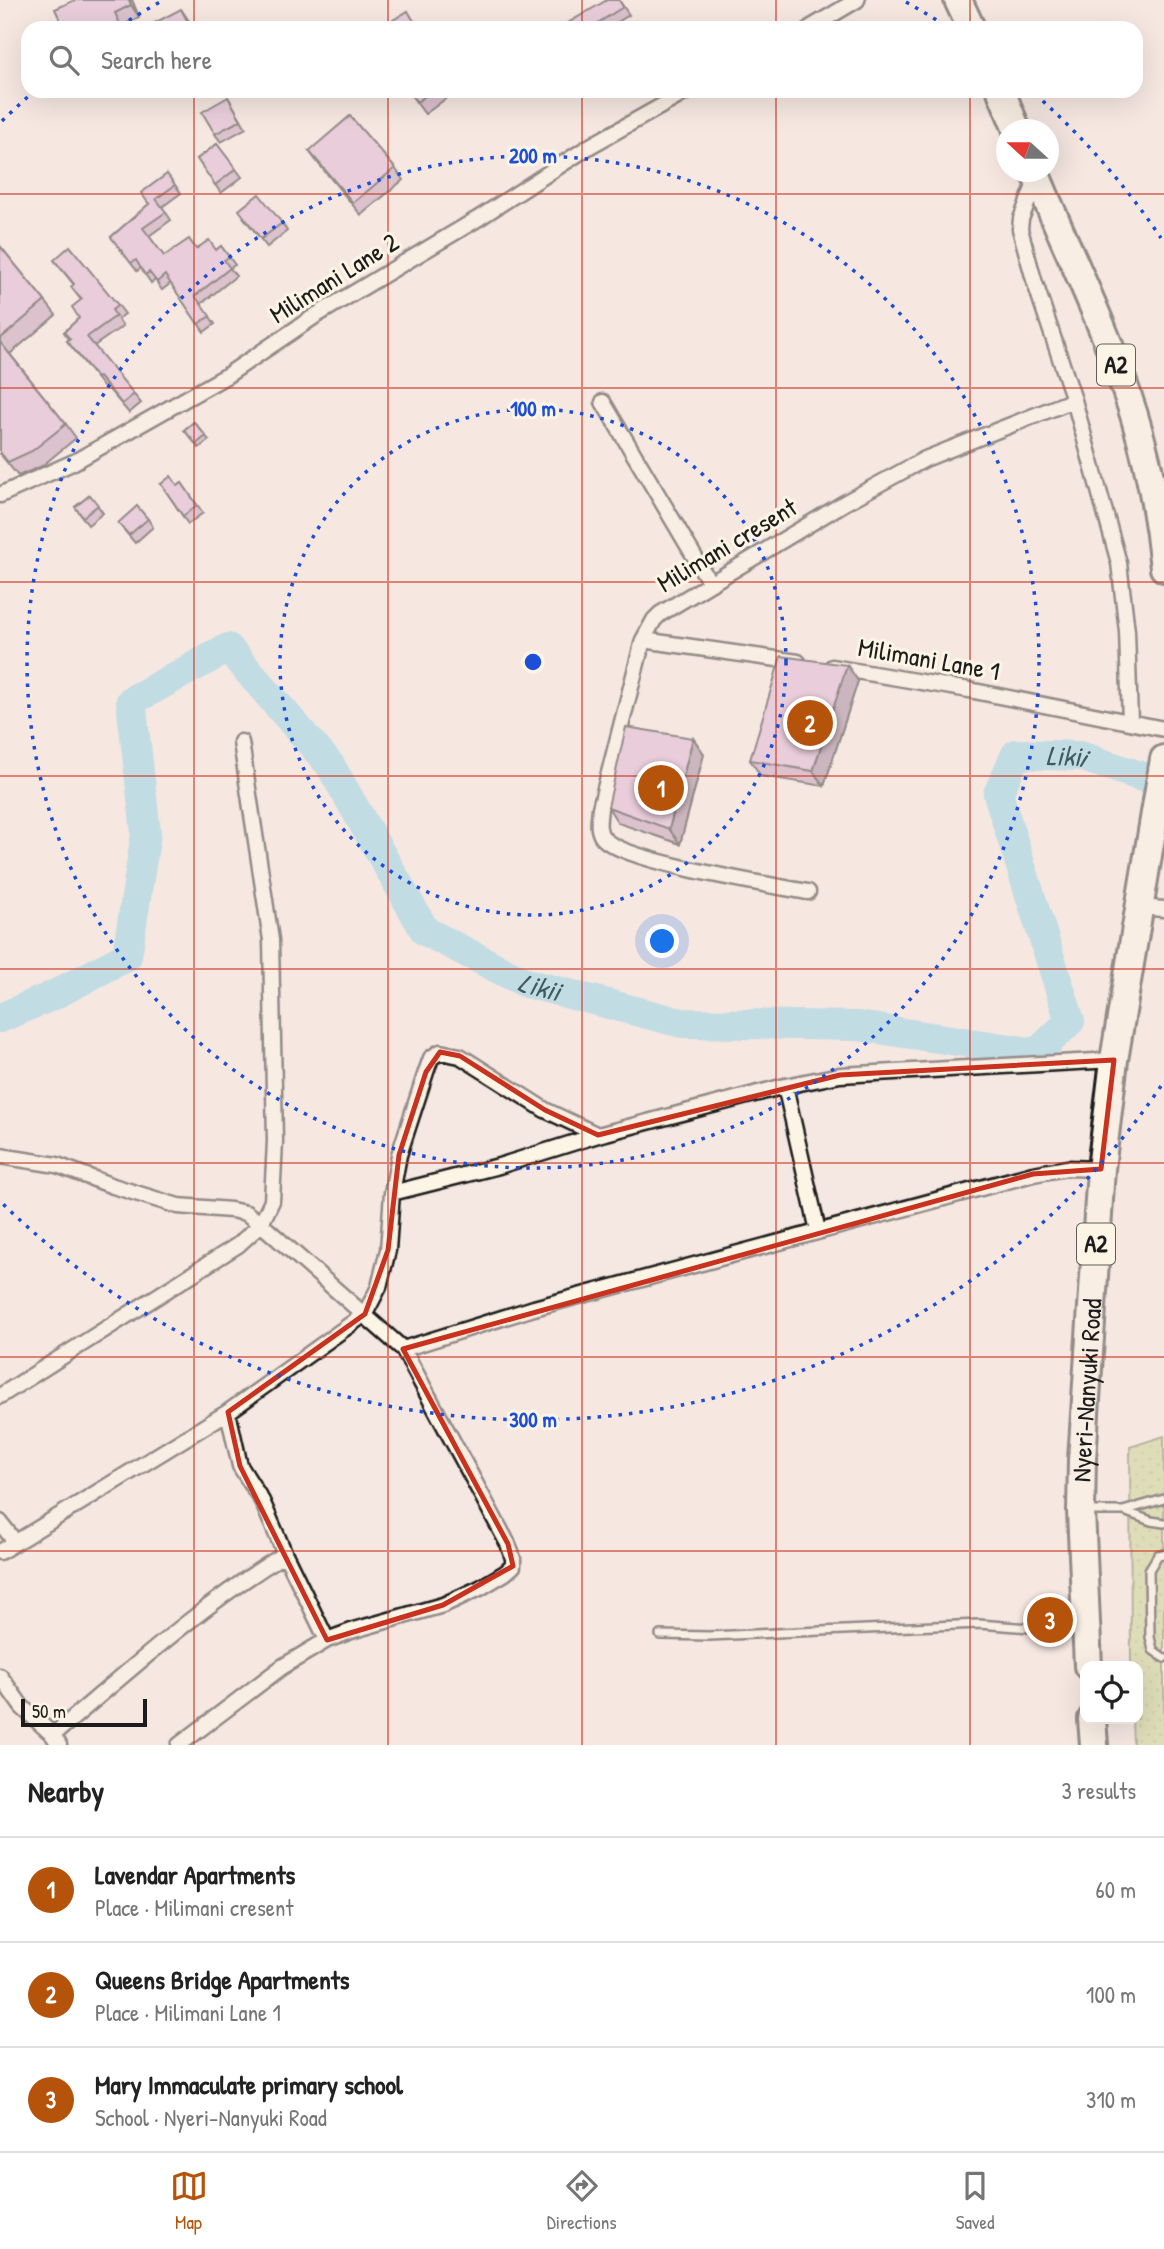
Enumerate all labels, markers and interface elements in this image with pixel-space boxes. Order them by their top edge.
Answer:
search box [21,21,1143,98]
icon: search [45,41,83,79]
text: Search here [101,42,212,77]
north arrow [996,119,1059,182]
text: 200 m [509,141,557,170]
street label: Milimani Lane 2 [263,224,405,331]
road number: A2 [1097,344,1135,386]
text: 100 m [510,394,556,423]
street label: Milimani cresent [650,489,804,600]
street label: Milimani Lane 1 [856,629,1002,688]
centre of rings [521,650,545,674]
pin: 2 [787,697,833,749]
water label: Likii [1045,736,1095,777]
pin: 1 [638,762,684,814]
your location [645,924,679,958]
water label: Likii [512,963,567,1011]
road number: A2 [1077,1224,1115,1264]
street label: Nyeri-Nanyuki Road [1064,1297,1110,1483]
text: 300 m [509,1405,557,1434]
pin: 3 [1027,1594,1073,1646]
map controls [1080,1661,1143,1724]
button: locate [1080,1661,1143,1724]
scale bar [21,1696,147,1728]
text: 50 m [32,1698,66,1724]
text: Nearby [28,1771,104,1811]
text: 3 results [1061,1775,1136,1806]
text: Lavendar Apartments [95,1857,295,1892]
text: 1 [47,1874,55,1905]
text: 60 m [1096,1874,1136,1905]
text: Place · Milimani cresent [95,1892,293,1923]
text: Queens Bridge Apartments [95,1962,350,1997]
text: 2 [46,1979,56,2010]
text: 100 m [1086,1979,1136,2010]
text: Place · Milimani Lane 1 [95,1997,281,2028]
text: Mary Immaculate primary school [95,2067,403,2102]
text: 3 [46,2084,56,2115]
text: 310 m [1086,2084,1136,2115]
text: School · Nyeri-Nanyuki Road [95,2102,327,2133]
tab: Map [170,2167,208,2235]
tab: Directions [547,2167,617,2235]
tab: Saved [956,2167,994,2235]

